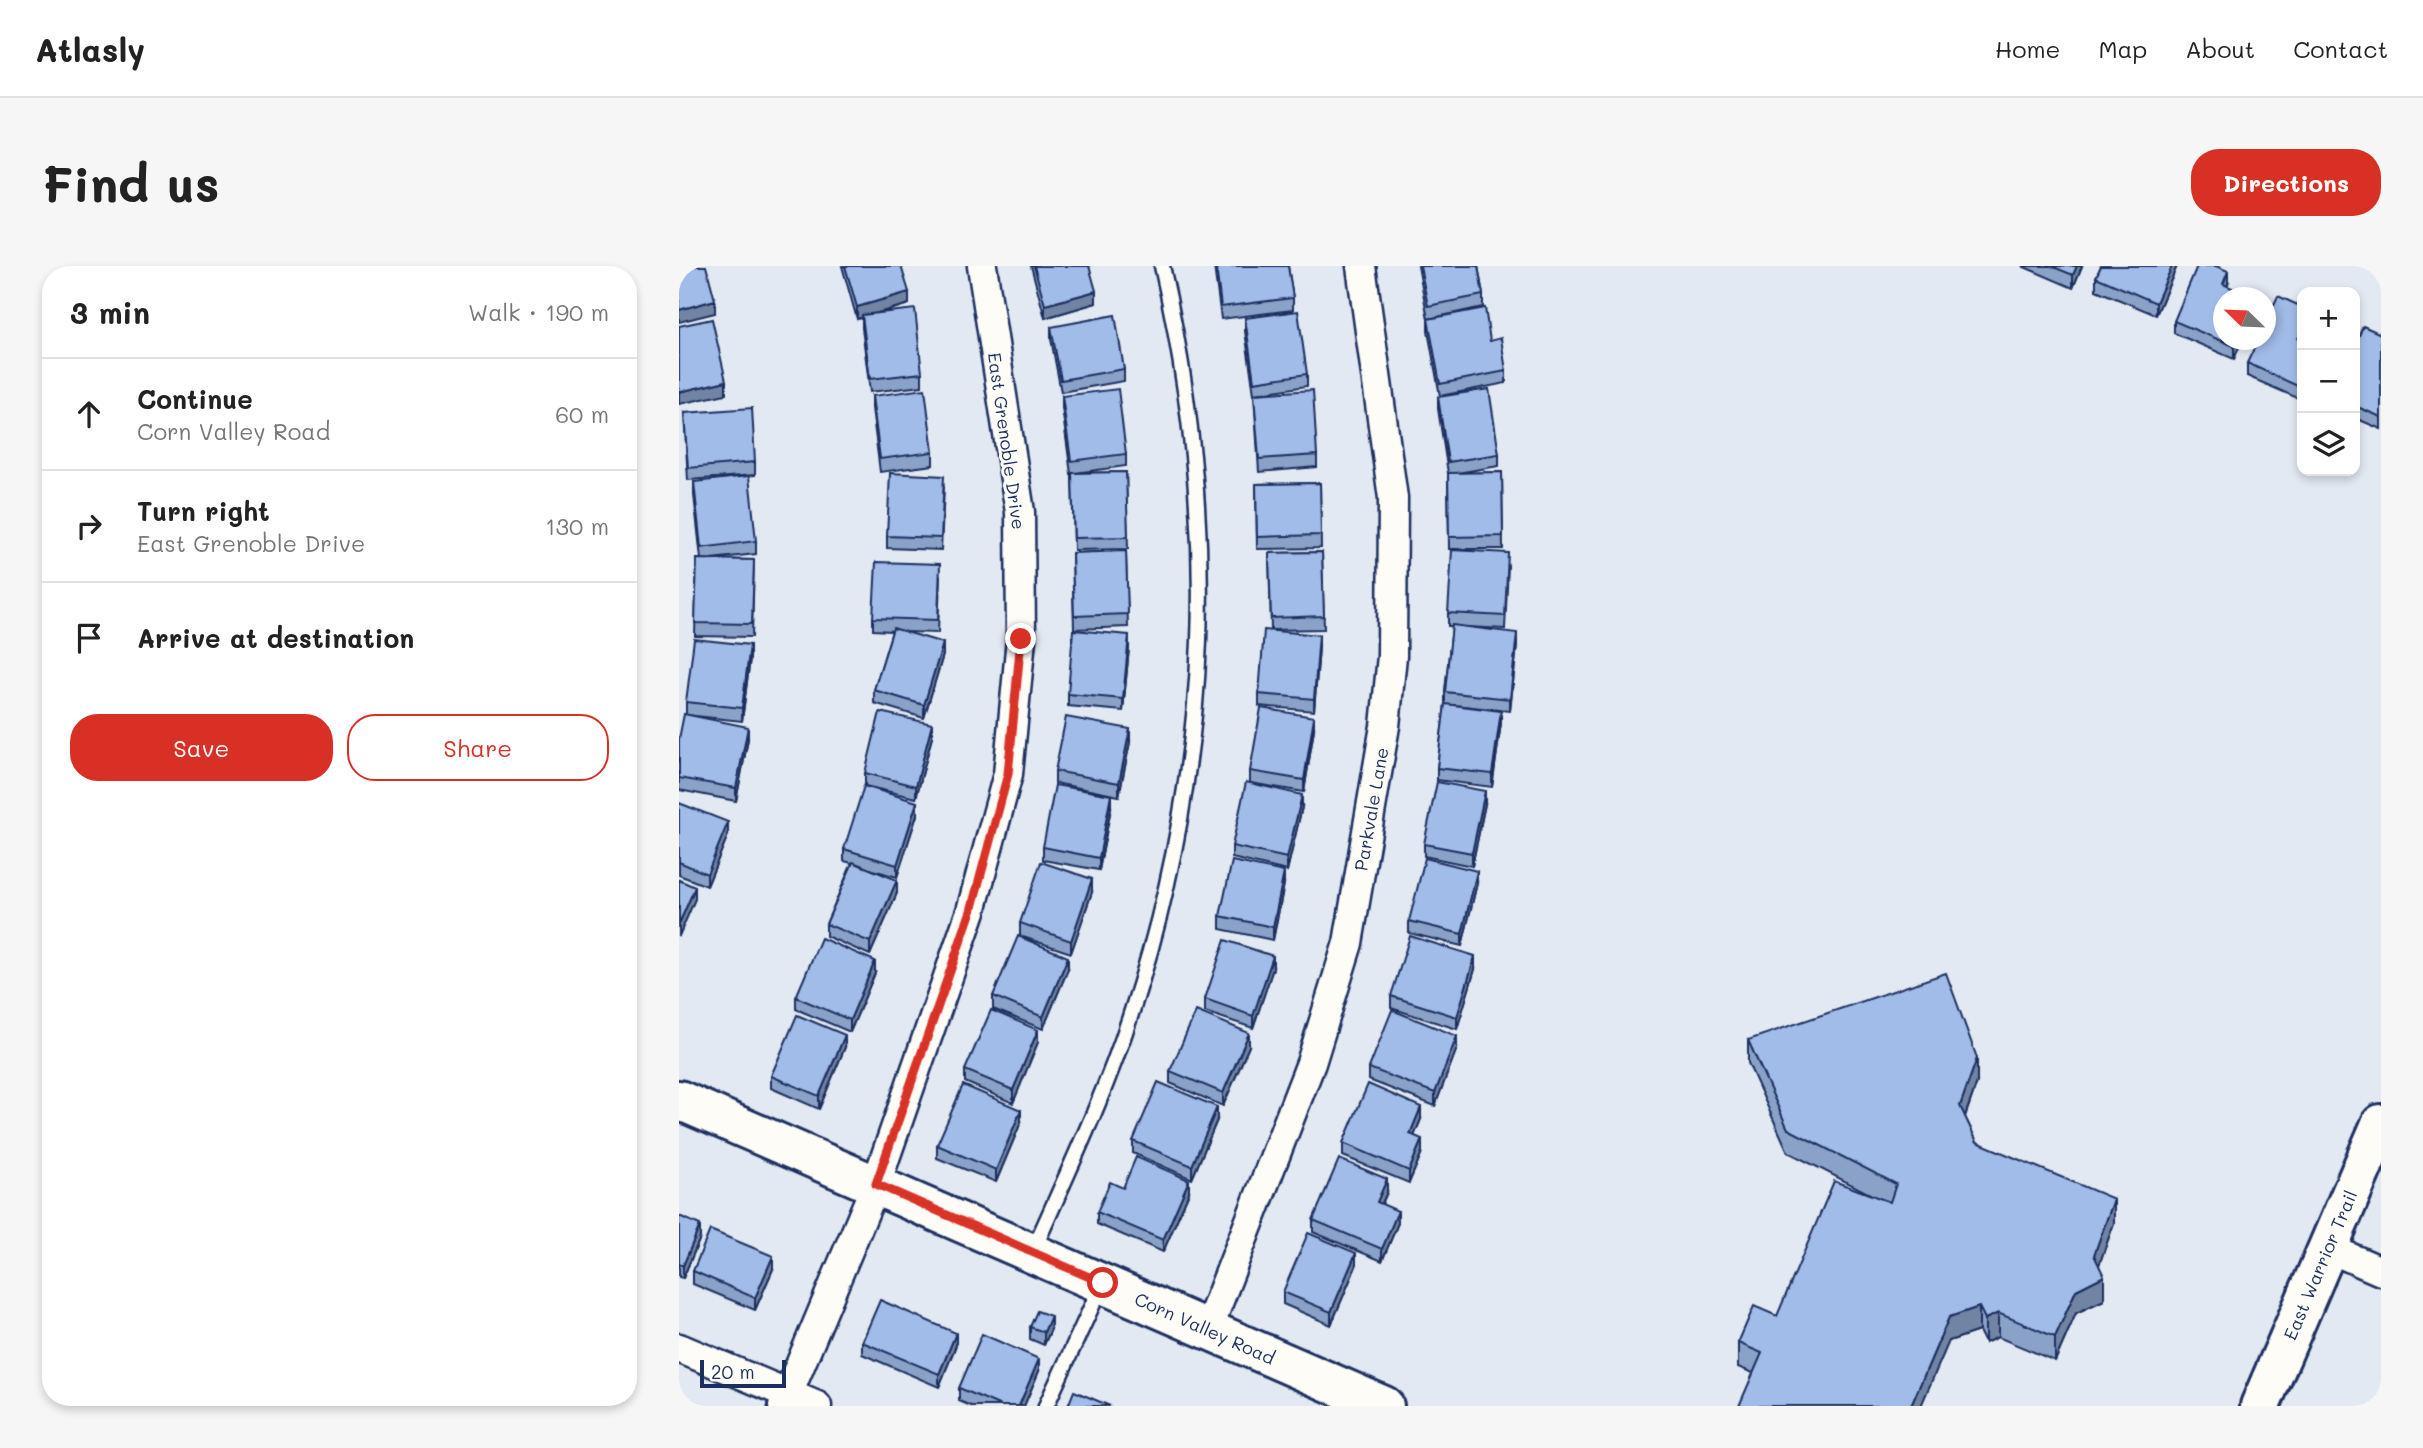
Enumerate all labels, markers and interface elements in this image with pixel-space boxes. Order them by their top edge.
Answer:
text: Atlasly [35,27,145,70]
text: Home [1995,33,2060,64]
text: Map [2098,33,2147,64]
text: About [2185,33,2255,64]
text: Contact [2293,33,2388,64]
button: Directions [2191,149,2381,216]
text: Find us [42,151,220,214]
north arrow [2213,287,2276,350]
map controls [2297,287,2360,476]
button: + [2297,287,2360,350]
text: 3 min [70,292,150,332]
text: Walk · 190 m [468,297,609,327]
button: − [2297,350,2360,413]
street label: East Grenoble Drive [983,351,1031,531]
text: Continue [137,382,253,416]
icon: ahead [70,395,108,433]
text: 60 m [555,399,609,429]
button: layers [2297,413,2360,476]
text: Corn Valley Road [137,416,330,446]
text: Turn right [137,494,270,528]
icon: right [70,507,108,545]
text: 130 m [545,511,609,541]
text: East Grenoble Drive [137,528,365,558]
icon: arrive [70,619,108,657]
text: Arrive at destination [137,621,414,655]
route end [1005,623,1036,654]
button: Save [70,714,333,781]
button: Share [347,714,609,781]
street label: Parkvale Lane [1348,745,1394,873]
street label: East Warrior Trail [2278,1187,2362,1343]
route start [1087,1267,1118,1298]
street label: Corn Valley Road [1131,1286,1279,1370]
scale bar [700,1357,786,1389]
text: 20 m [711,1359,755,1384]

